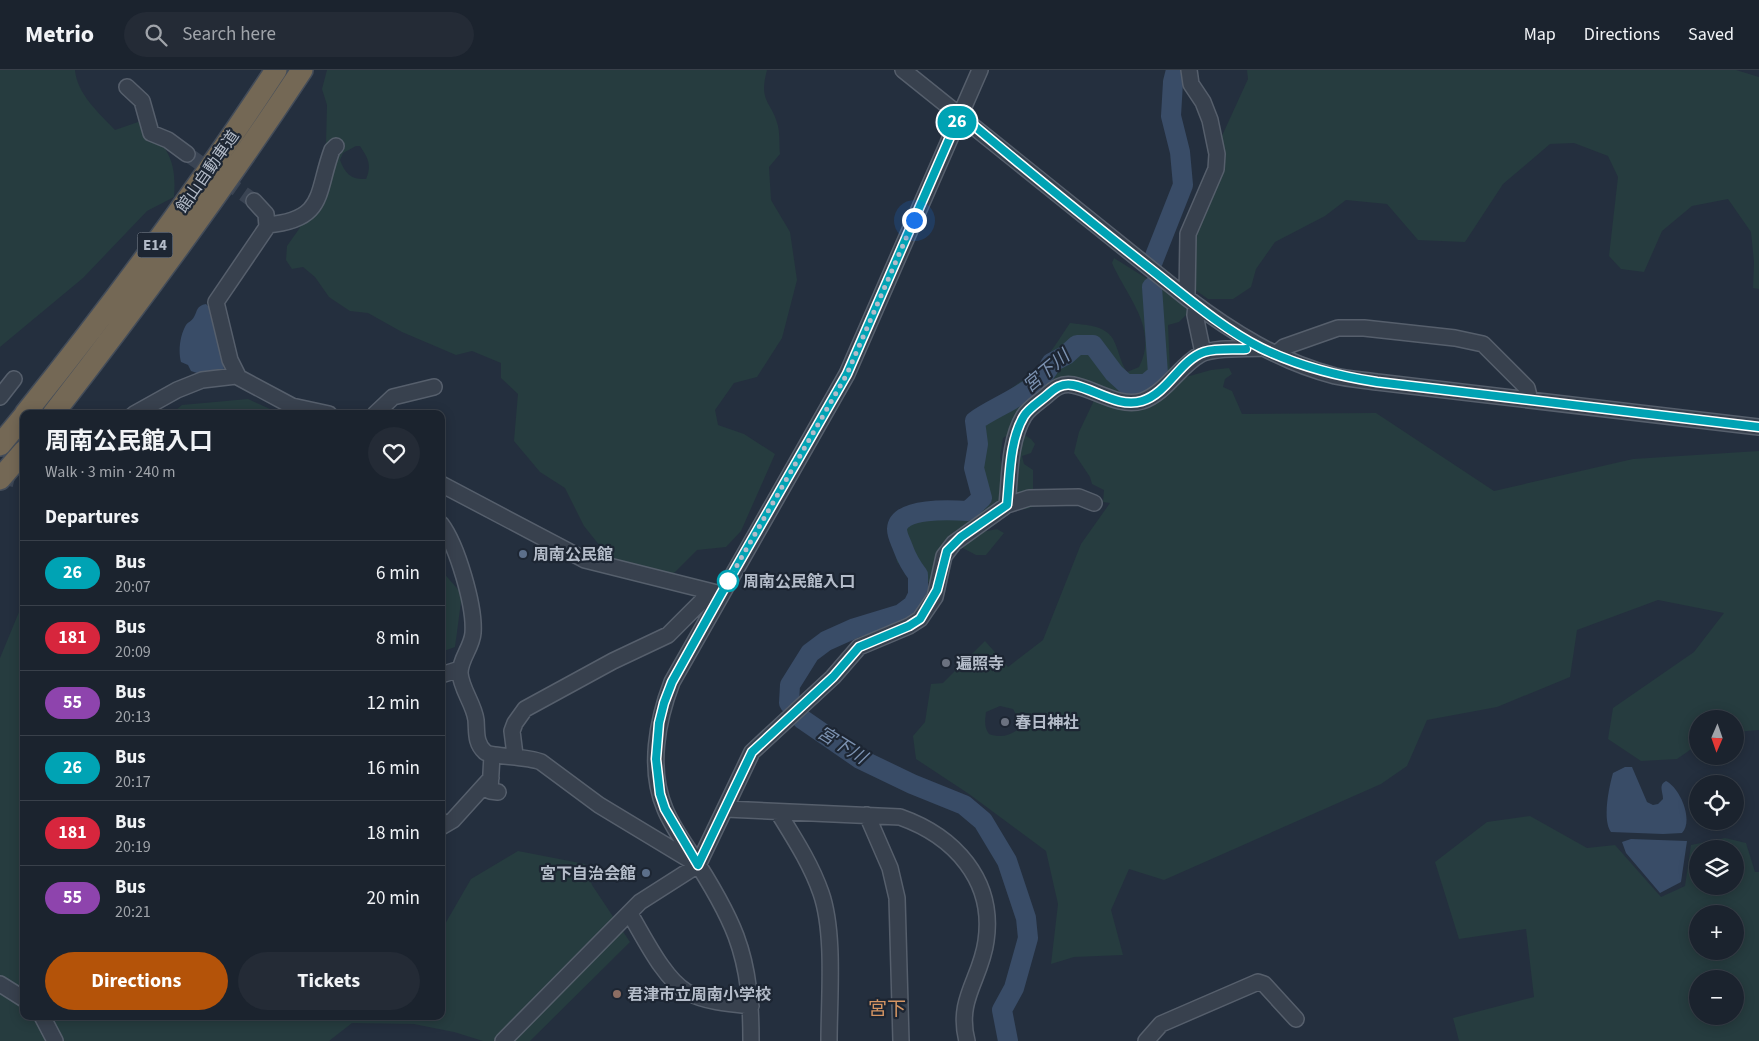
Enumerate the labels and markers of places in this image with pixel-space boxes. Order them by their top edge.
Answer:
place label: 周南公民館 [533,544,613,566]
marker: 周南公民館 [517,548,529,560]
marker: 周南公民館入口 [717,570,739,592]
place label: 周南公民館入口 [743,571,855,593]
place label: 遍照寺 [956,653,1004,675]
marker: 遍照寺 [940,657,952,669]
place label: 春日神社 [1015,712,1079,734]
marker: 春日神社 [999,716,1011,728]
place label: 宮下自治会館 [540,863,636,885]
marker: 宮下自治会館 [640,867,652,879]
place label: 君津市立周南小学校 [627,984,771,1006]
marker: 君津市立周南小学校 [611,988,623,1000]

